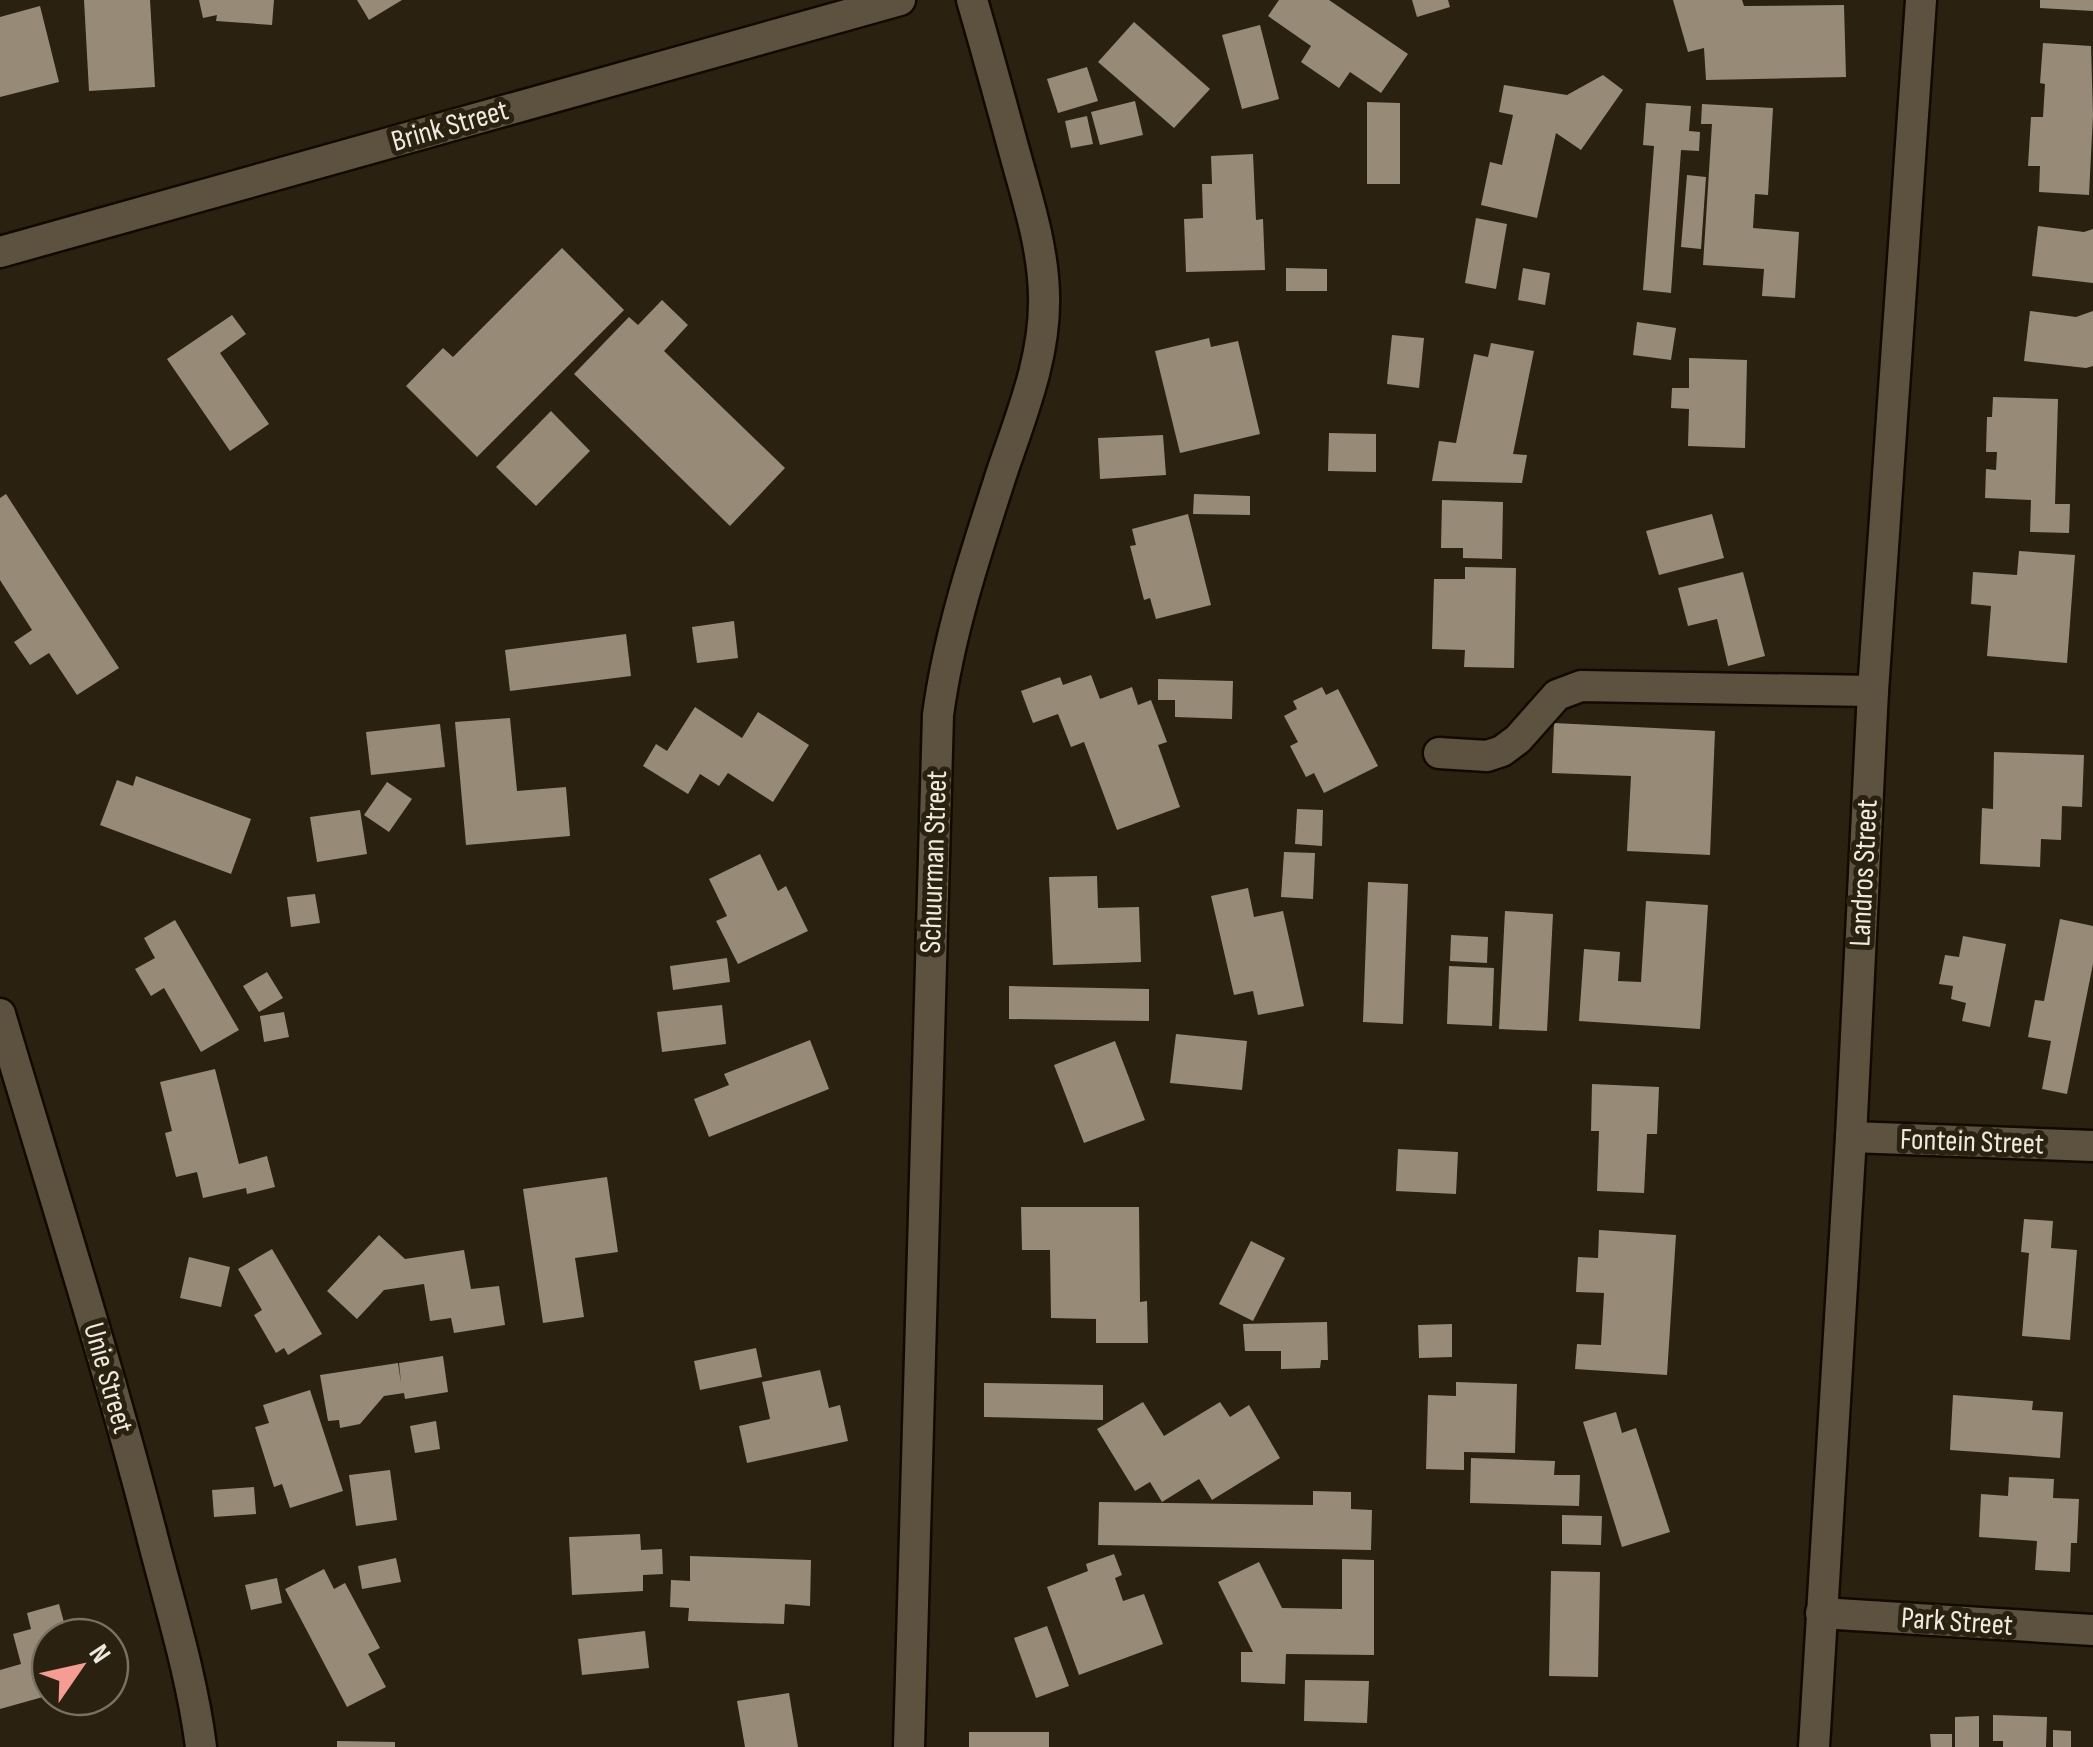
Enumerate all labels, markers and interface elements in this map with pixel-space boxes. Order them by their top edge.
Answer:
street label: Brink Street [387,92,513,160]
street label: Schuurman Street [913,770,955,954]
street label: Landros Street [1842,798,1886,948]
street label: Fontein Street [1899,1121,2045,1163]
street label: Unie Street [75,1319,141,1437]
street label: Park Street [1900,1600,2014,1644]
north arrow [30,1617,130,1717]
text: N [82,1638,117,1669]

